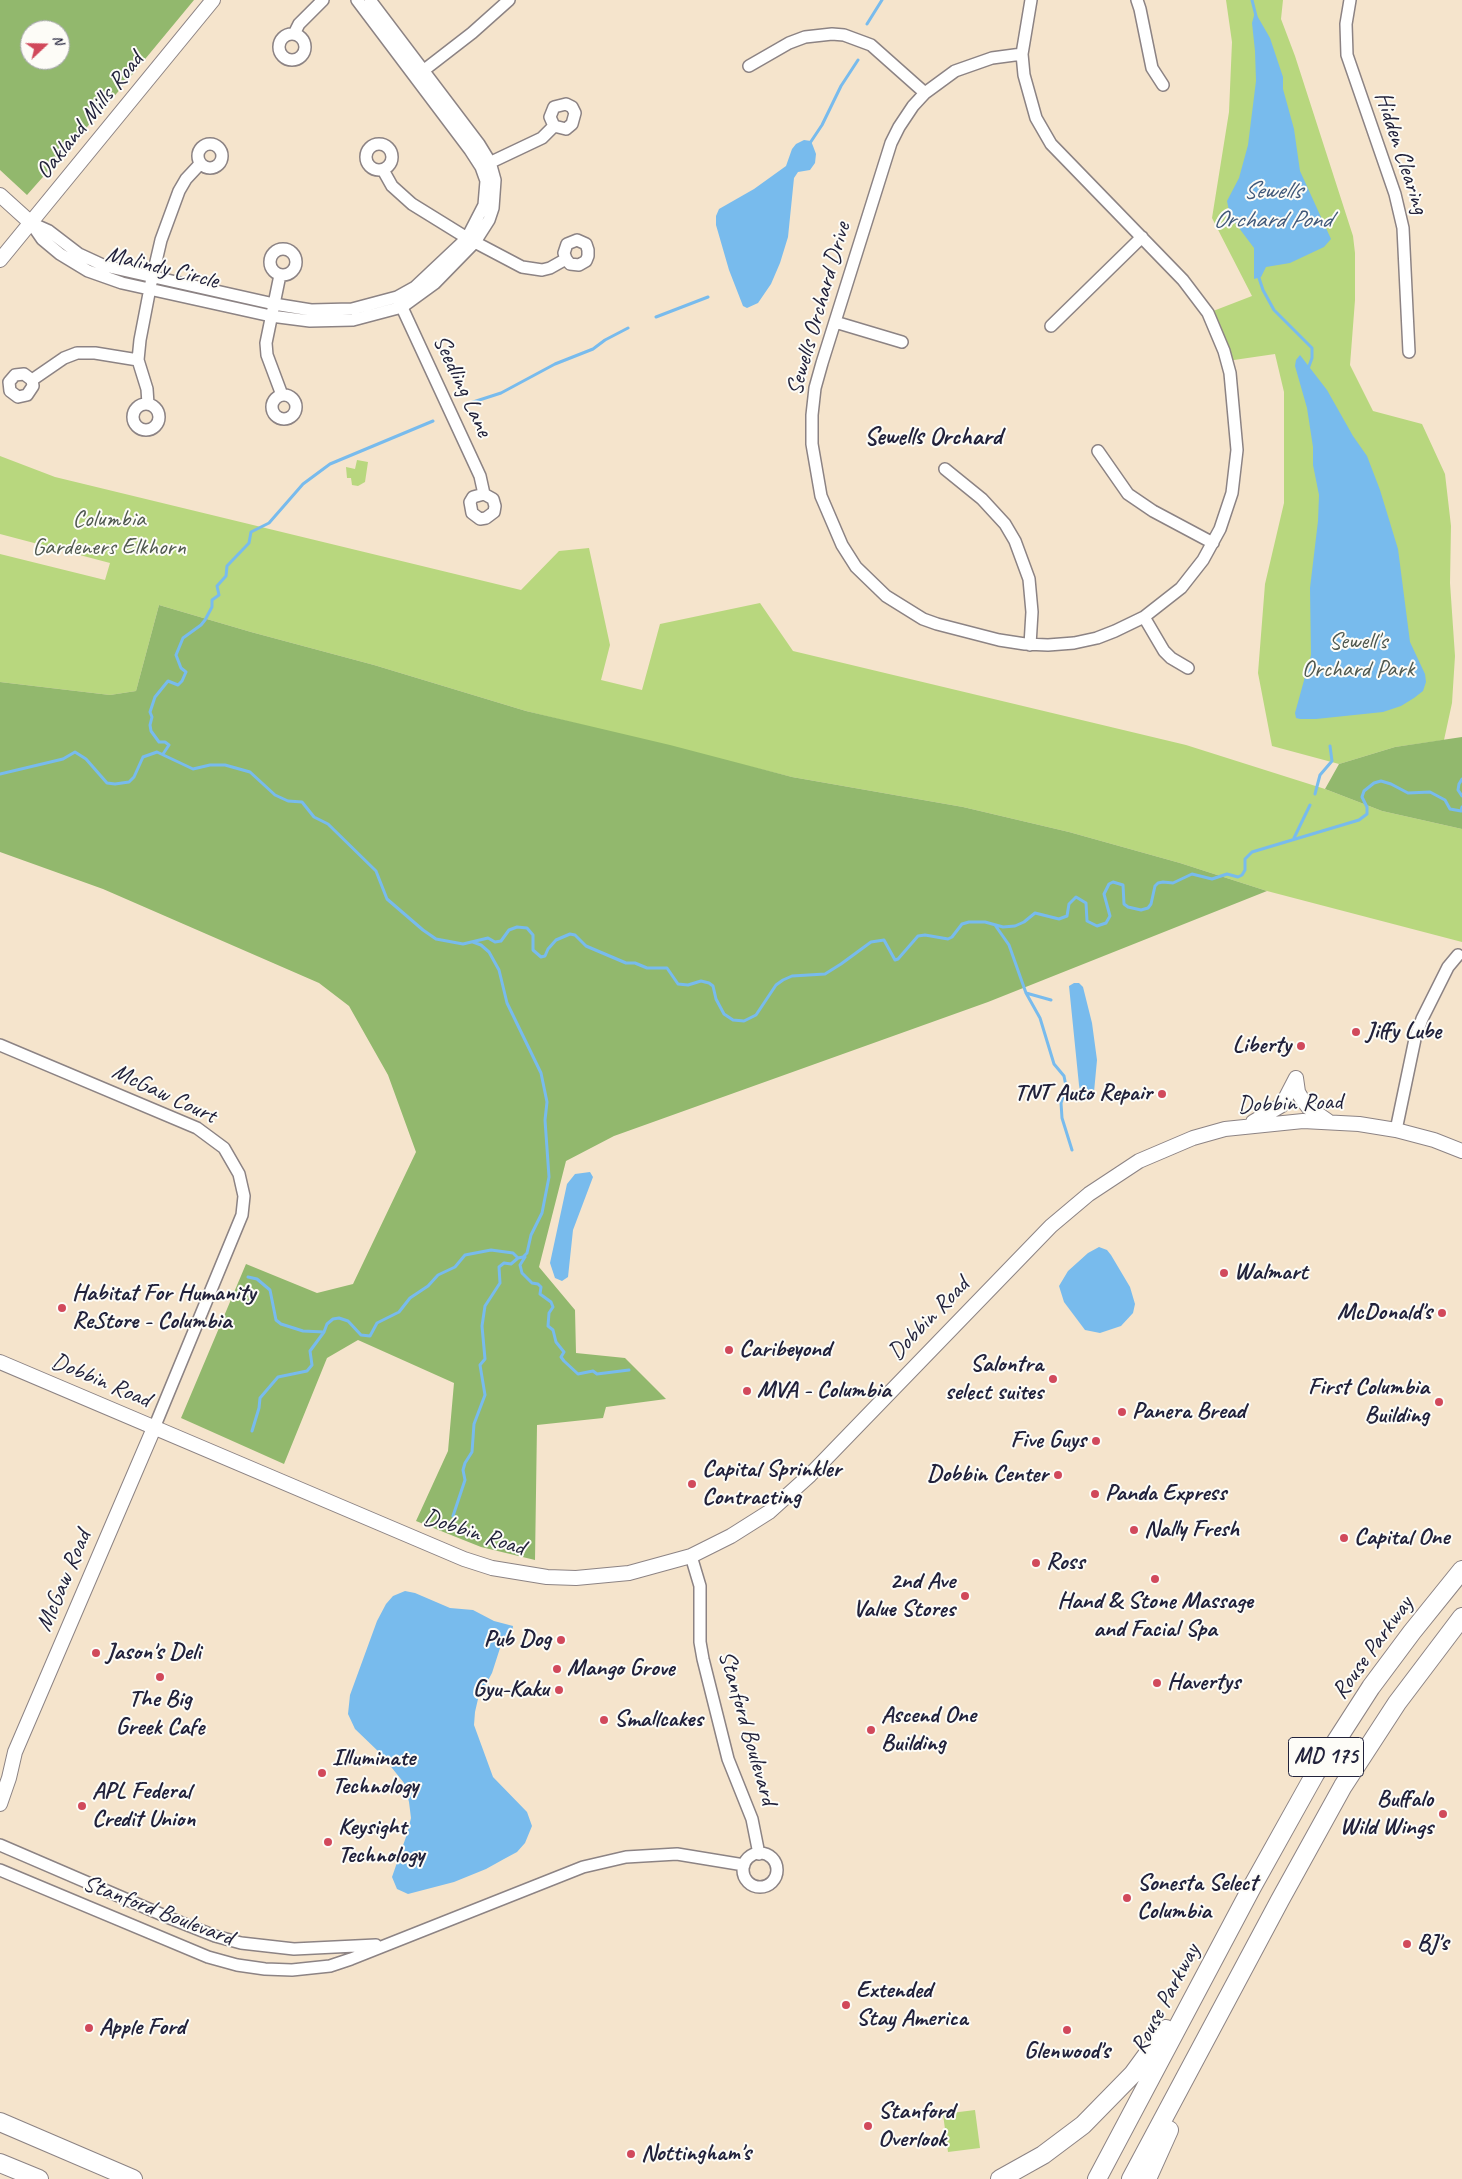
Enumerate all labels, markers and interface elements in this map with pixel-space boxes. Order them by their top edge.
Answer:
north arrow [20,20,70,70]
text: N [49,33,68,47]
street label: Oakland Mills Road [30,47,150,185]
street label: Hidden Clearing [1368,88,1434,218]
water label: Sewells Orchard Pond [1213,176,1331,235]
street label: Sewells Orchard Drive [781,219,857,399]
street label: Malindy Circle [103,240,221,296]
street label: Seedling Lane [426,330,498,442]
district label: Sewells Orchard [864,422,1002,452]
park label: Columbia Gardeners Elkhorn [32,506,186,562]
park label: Sewell's Orchard Park [1302,628,1414,684]
place label: Jiffy Lube [1366,1018,1441,1046]
marker: Jiffy Lube [1350,1026,1362,1038]
place label: Liberty [1232,1032,1291,1060]
marker: Liberty [1295,1040,1307,1052]
street label: McGaw Court [107,1057,221,1131]
place label: TNT Auto Repair [1014,1080,1152,1108]
marker: TNT Auto Repair [1156,1088,1168,1100]
street label: Dobbin Road [1237,1088,1343,1120]
place label: Walmart [1234,1259,1307,1287]
marker: Walmart [1218,1267,1230,1279]
street label: Dobbin Road [882,1271,976,1367]
place label: Habitat For Humanity ReStore - Columbia [72,1280,255,1336]
place label: McDonald's [1337,1299,1432,1327]
marker: Habitat For Humanity ReStore - Columbia [56,1302,68,1314]
marker: McDonald's [1436,1307,1448,1319]
place label: Caribeyond [739,1336,831,1364]
marker: Caribeyond [723,1344,735,1356]
street label: Dobbin Road [47,1347,155,1415]
place label: Salontra select suites [945,1351,1043,1407]
marker: Salontra select suites [1047,1373,1059,1385]
place label: First Columbia Building [1308,1374,1429,1430]
place label: MVA - Columbia [757,1377,891,1405]
marker: MVA - Columbia [741,1385,753,1397]
marker: First Columbia Building [1433,1396,1445,1408]
place label: Panera Bread [1132,1398,1245,1426]
marker: Panera Bread [1116,1406,1128,1418]
place label: Five Guys [1011,1427,1086,1455]
marker: Five Guys [1090,1435,1102,1447]
place label: Capital Sprinkler Contracting [702,1456,841,1512]
place label: Dobbin Center [927,1461,1048,1489]
marker: Dobbin Center [1052,1469,1064,1481]
marker: Capital Sprinkler Contracting [686,1478,698,1490]
place label: Panda Express [1105,1480,1226,1508]
marker: Panda Express [1089,1488,1101,1500]
street label: Dobbin Road [420,1503,528,1563]
place label: Nally Fresh [1144,1516,1239,1544]
marker: Nally Fresh [1128,1524,1140,1536]
place label: Capital One [1354,1524,1449,1552]
street label: McGaw Road [30,1526,98,1636]
marker: Capital One [1338,1532,1350,1544]
place label: Ross [1046,1549,1084,1577]
marker: Ross [1030,1557,1042,1569]
place label: 2nd Ave Value Stores [853,1568,955,1624]
marker: Hand & Stone Massage and Facial Spa [1149,1573,1161,1585]
place label: Hand & Stone Massage and Facial Spa [1057,1588,1253,1644]
marker: 2nd Ave Value Stores [959,1590,971,1602]
street label: Rouse Parkway [1326,1591,1420,1705]
place label: Pub Dog [484,1626,551,1654]
marker: Pub Dog [555,1634,567,1646]
place label: Jason's Deli [106,1639,201,1667]
marker: Jason's Deli [90,1647,102,1659]
street label: Stanford Boulevard [711,1648,783,1808]
place label: Mango Grove [567,1655,675,1683]
marker: Mango Grove [551,1663,563,1675]
place label: Havertys [1167,1669,1240,1697]
marker: The Big Greek Cafe [154,1671,166,1683]
place label: Gyu-Kaku [473,1676,549,1704]
marker: Havertys [1151,1677,1163,1689]
marker: Gyu-Kaku [553,1684,565,1696]
place label: The Big Greek Cafe [116,1686,204,1742]
place label: Ascend One Building [881,1702,976,1758]
place label: Smallcakes [614,1706,703,1734]
marker: Smallcakes [598,1714,610,1726]
marker: Ascend One Building [865,1724,877,1736]
road number: MD 175 [1288,1738,1364,1776]
place label: Illuminate Technology [332,1745,418,1801]
marker: Illuminate Technology [316,1767,328,1779]
place label: APL Federal Credit Union [92,1778,195,1834]
place label: Buffalo Wild Wings [1340,1786,1433,1842]
marker: APL Federal Credit Union [76,1800,88,1812]
marker: Buffalo Wild Wings [1437,1808,1449,1820]
place label: Keysight Technology [338,1814,424,1870]
marker: Keysight Technology [322,1836,334,1848]
street label: Stanford Boulevard [79,1869,237,1953]
place label: Sonesta Select Columbia [1137,1870,1257,1926]
marker: Sonesta Select Columbia [1121,1892,1133,1904]
place label: BJ's [1417,1930,1448,1958]
marker: BJ's [1401,1938,1413,1950]
street label: Rouse Parkway [1125,1939,1207,2059]
place label: Extended Stay America [856,1977,968,2033]
marker: Extended Stay America [840,1999,852,2011]
place label: Apple Ford [99,2014,185,2042]
marker: Apple Ford [83,2022,95,2034]
marker: Glenwood's [1061,2024,1073,2036]
place label: Glenwood's [1024,2038,1110,2066]
place label: Stanford Overlook [878,2098,954,2154]
marker: Stanford Overlook [862,2120,874,2132]
place label: Nottingham's [641,2140,751,2168]
marker: Nottingham's [625,2148,637,2160]

